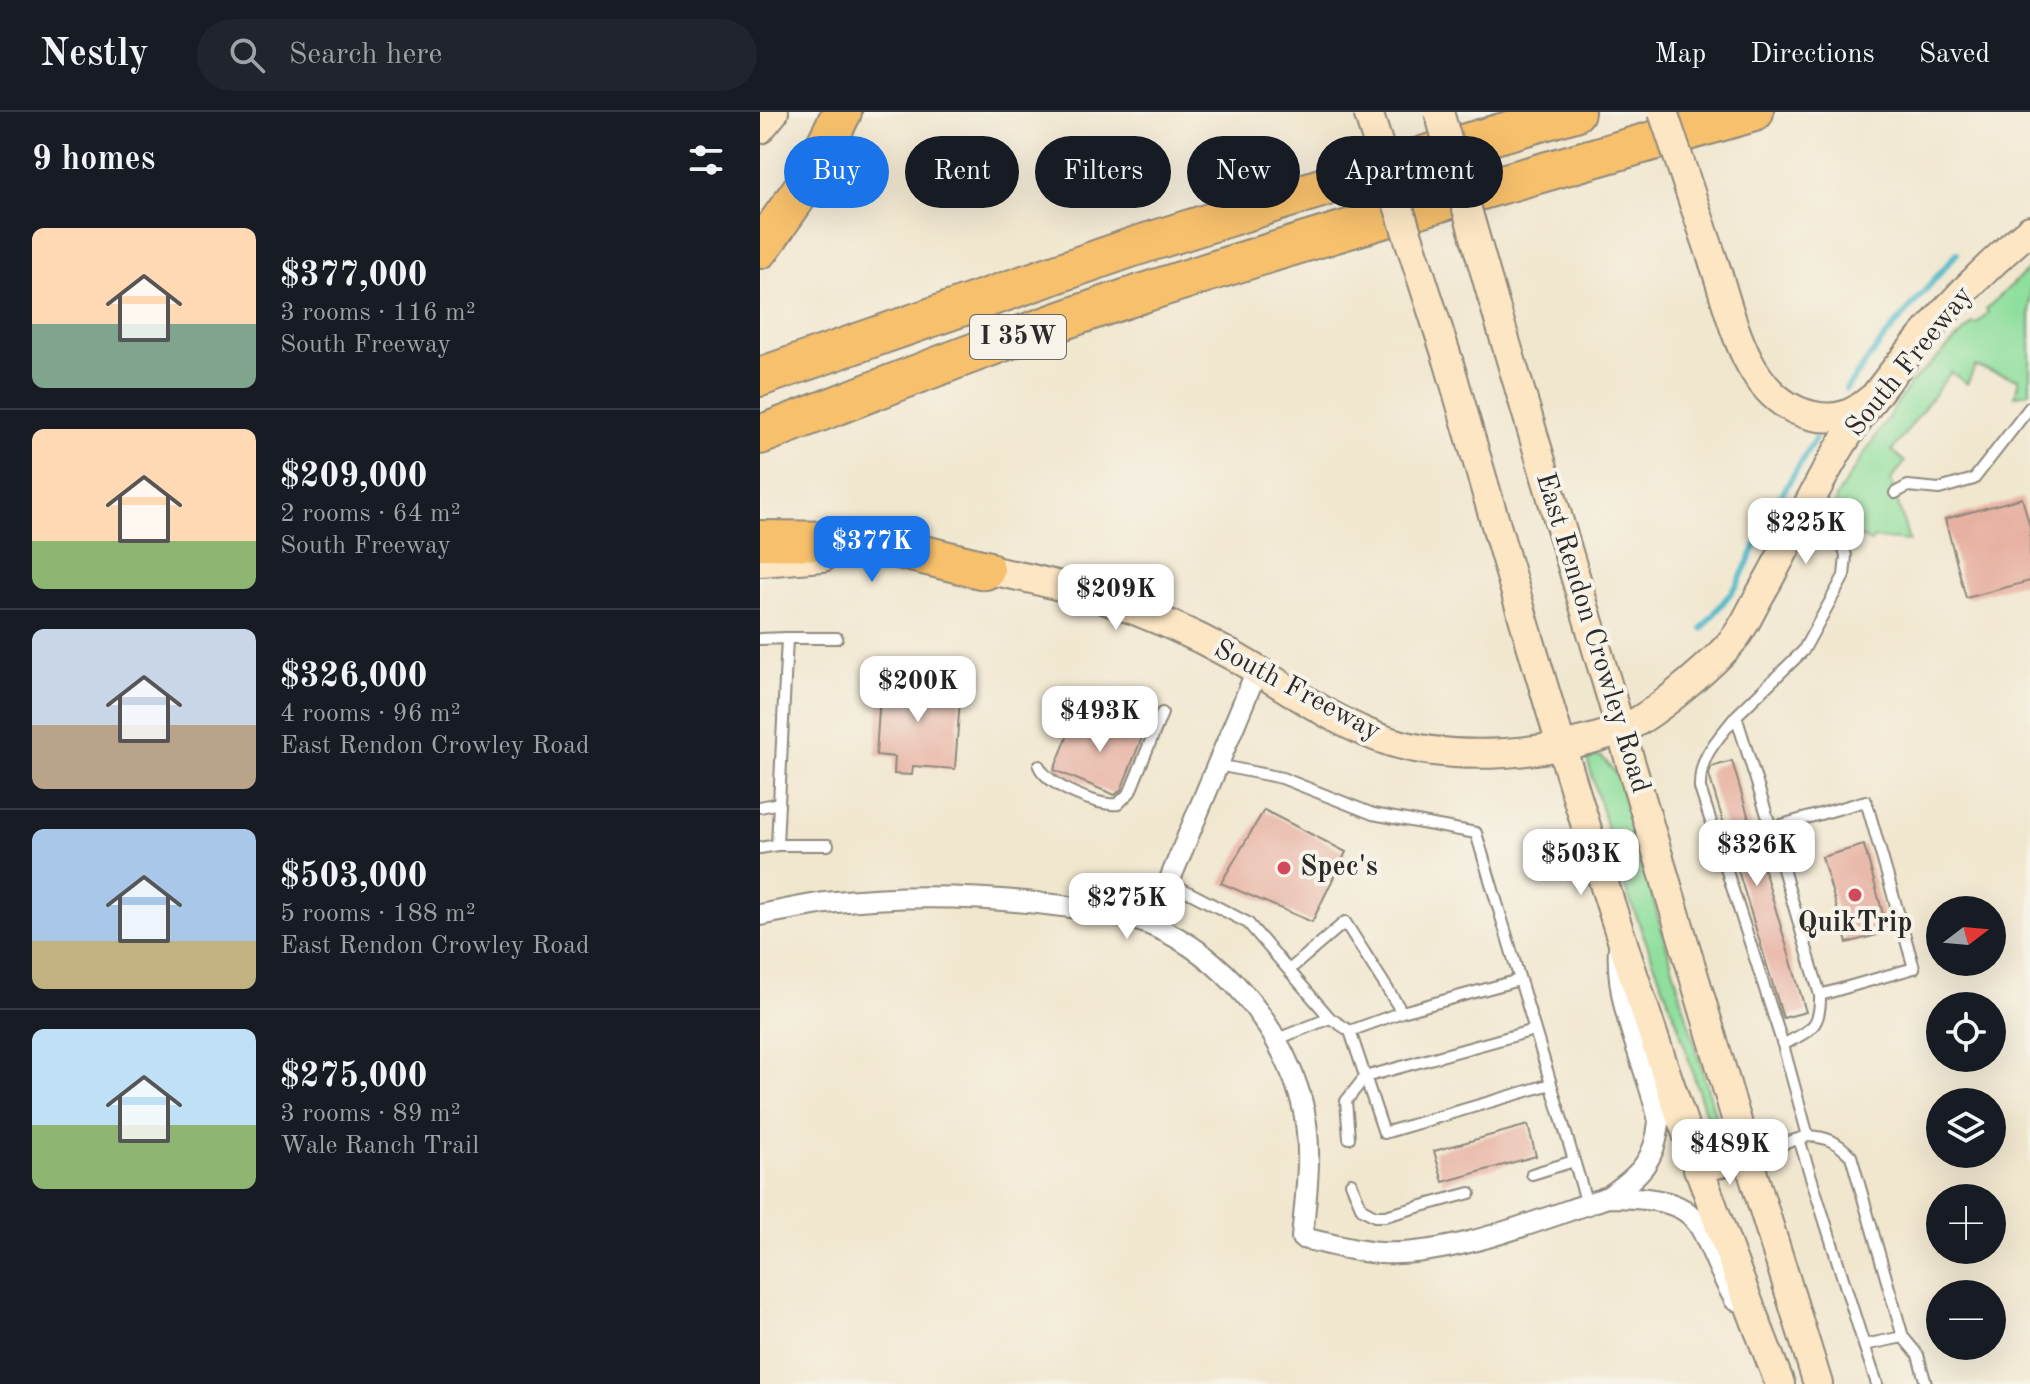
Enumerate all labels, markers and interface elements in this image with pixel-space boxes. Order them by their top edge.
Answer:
search box [197,19,757,91]
icon: search [225,33,269,77]
text: Nestly [40,36,149,74]
text: Search here [289,40,442,70]
text: Map [1654,41,1706,69]
text: Directions [1750,41,1875,69]
text: Saved [1919,41,1990,69]
chip: Buy [784,136,889,208]
chip: Rent [905,136,1019,208]
chip: Filters [1035,136,1171,208]
chip: New [1187,136,1300,208]
chip: Apartment [1316,136,1503,208]
icon: filters [684,138,728,182]
text: 9 homes [32,143,155,177]
text: $377,000 [280,259,428,293]
icon: home [96,260,192,356]
street label: South Freeway [1841,281,1979,442]
text: 3 rooms · 116 m² [280,300,476,326]
road number: I 35W [970,315,1066,359]
text: South Freeway [280,332,451,358]
text: $209,000 [280,460,428,494]
icon: home [96,461,192,557]
street label: East Rendon Crowley Road [1530,470,1654,796]
pin: $225K [1750,498,1862,566]
text: 2 rooms · 64 m² [280,501,461,527]
text: $225K [1766,511,1846,537]
pin: $377K [816,516,928,584]
text: $377K [832,529,912,555]
text: South Freeway [280,533,451,559]
pin: $209K [1060,564,1172,632]
text: $209K [1076,577,1156,603]
street label: South Freeway [1209,635,1385,747]
pin: $200K [862,656,974,724]
text: $326,000 [280,660,428,694]
icon: home [96,661,192,757]
text: $200K [878,669,958,695]
pin: $493K [1044,686,1156,754]
text: $493K [1060,699,1140,725]
text: 4 rooms · 96 m² [280,701,461,727]
text: East Rendon Crowley Road [280,733,590,759]
pin: $326K [1701,820,1813,888]
pin: $503K [1525,829,1637,897]
text: $326K [1717,833,1797,859]
text: $503K [1541,842,1621,868]
place label: Spec's [1300,854,1378,882]
marker: Spec's [1275,859,1293,877]
text: $503,000 [280,860,428,894]
icon: home [96,861,192,957]
pin: $275K [1071,873,1183,941]
text: $275K [1087,886,1167,912]
marker: QuikTrip [1846,886,1864,904]
north arrow [1926,896,2006,976]
map controls [1926,896,2006,1360]
text: 5 rooms · 188 m² [280,901,476,927]
place label: QuikTrip [1797,910,1913,938]
text: East Rendon Crowley Road [280,933,590,959]
button: locate [1926,992,2006,1072]
text: $275,000 [280,1060,428,1094]
icon: home [96,1061,192,1157]
button: layers [1926,1088,2006,1168]
text: 3 rooms · 89 m² [280,1101,461,1127]
pin: $489K [1674,1119,1786,1187]
text: $489K [1690,1132,1770,1158]
text: Wale Ranch Trail [280,1133,479,1159]
button: + [1926,1184,2006,1264]
button: − [1926,1280,2006,1360]

